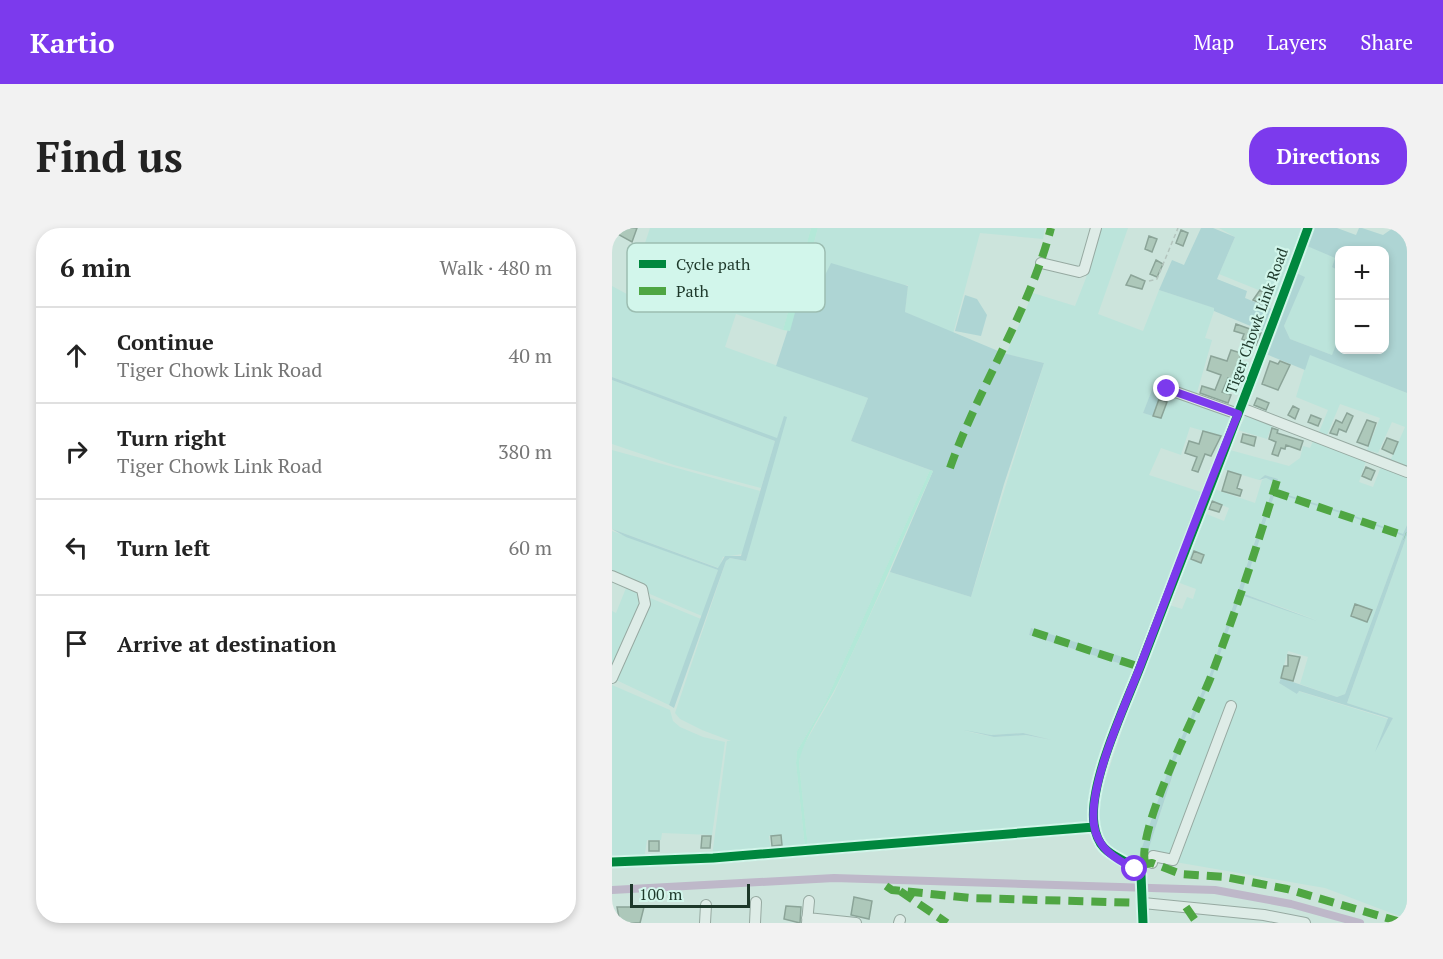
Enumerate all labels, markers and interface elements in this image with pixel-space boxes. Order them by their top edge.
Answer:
text: Kartio [30,24,115,61]
text: Map [1193,28,1234,56]
text: Layers [1267,28,1327,56]
text: Share [1360,28,1413,56]
button: Directions [1249,127,1407,185]
text: Find us [36,128,183,184]
legend [627,243,825,312]
street label: Tiger Chowk Link Road [1220,245,1292,396]
map controls [1335,246,1389,354]
button: + [1335,246,1389,300]
text: 6 min [60,250,131,284]
text: Cycle path [676,253,751,275]
text: Walk · 480 m [440,254,552,281]
text: Path [676,280,710,302]
button: − [1335,300,1389,354]
text: Continue [117,327,214,356]
icon: ahead [60,339,93,372]
text: 40 m [509,342,552,369]
text: Tiger Chowk Link Road [117,356,322,383]
route end [1153,375,1179,401]
text: Turn right [117,423,226,452]
icon: right [60,435,93,468]
text: 380 m [498,438,552,465]
text: Tiger Chowk Link Road [117,452,322,479]
icon: left [60,531,93,564]
text: Turn left [117,533,210,562]
text: 60 m [509,534,552,561]
icon: arrive [60,627,93,660]
text: Arrive at destination [117,629,336,658]
route start [1121,855,1147,881]
scale bar [630,881,750,908]
text: 100 m [639,883,682,905]

